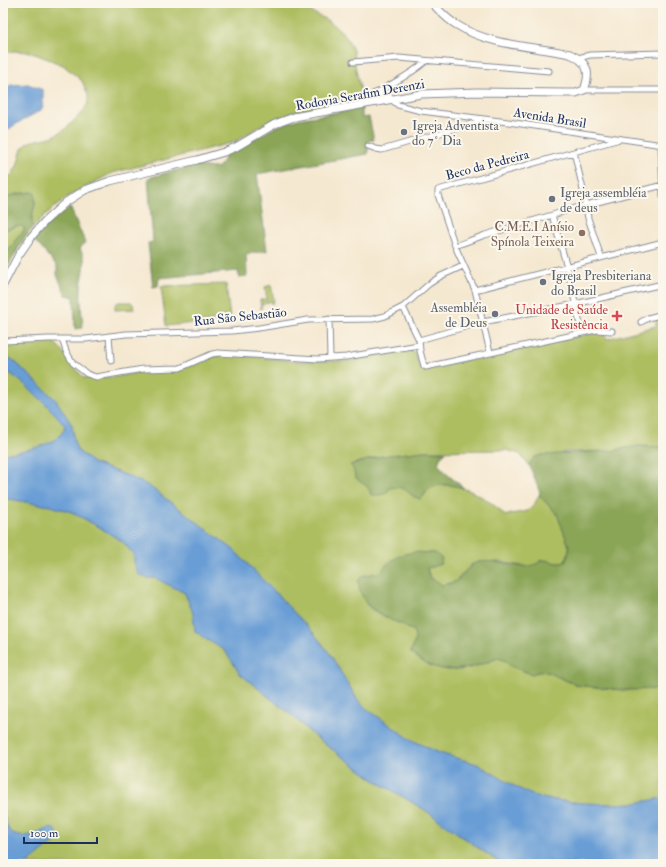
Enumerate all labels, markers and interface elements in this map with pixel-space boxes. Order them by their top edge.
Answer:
street label: Rodovia Serafim Derenzi [294,76,426,114]
street label: Avenida Brasil [511,104,588,132]
place label: Igreja Adventista do 7˚ Dia [412,118,500,149]
marker: Igreja Adventista do 7˚ Dia [399,127,409,137]
street label: Beco da Pedreira [444,146,531,184]
place label: Igreja assembléia de deus [560,185,647,216]
marker: Igreja assembléia de deus [547,194,557,204]
place label: C.M.E.I Anísio Spínola Teixeira [491,219,575,251]
marker: C.M.E.I Anísio Spínola Teixeira [577,228,587,238]
place label: Igreja Presbiteriana do Brasil [551,268,652,299]
marker: Igreja Presbiteriana do Brasil [538,277,548,287]
place label: Assembléia de Deus [430,300,488,331]
place label: Unidade de Saúde Resistência [515,302,609,333]
street label: Rua São Sebastião [193,304,288,330]
marker: Assembléia de Deus [490,309,500,319]
marker: Unidade de Saúde Resistência [611,310,623,322]
scale bar [24,819,97,845]
text: 100 m [30,826,59,841]

